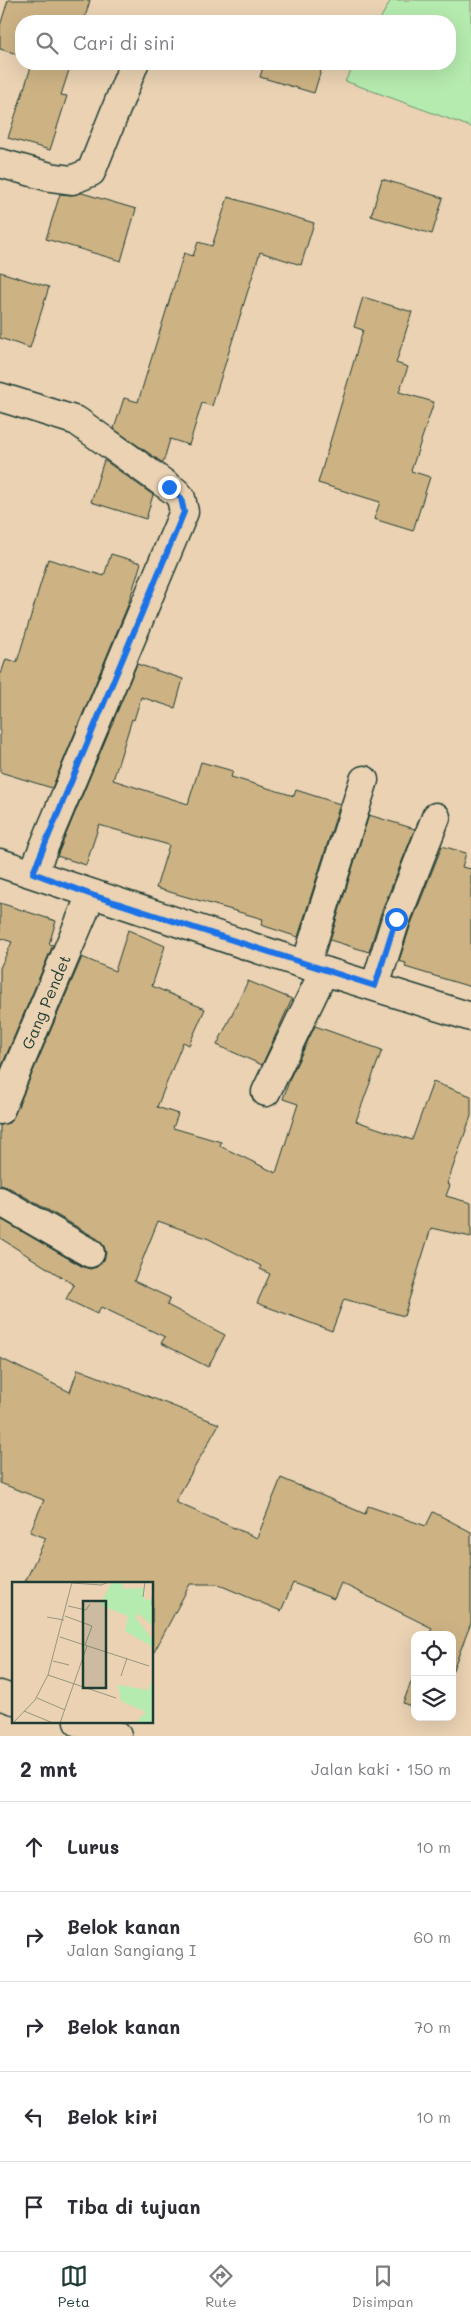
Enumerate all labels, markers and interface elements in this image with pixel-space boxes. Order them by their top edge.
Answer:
search box [15,15,456,70]
icon: search [33,29,61,57]
text: Cari di sini [73,30,175,55]
route end [158,476,181,499]
route start [385,908,408,931]
street label: Gang Pendet [16,951,75,1052]
inset map [12,1582,154,1724]
map controls [411,1631,456,1721]
button: locate [411,1631,456,1676]
button: layers [411,1676,456,1721]
text: 2 mnt [20,1755,77,1782]
text: Jalan kaki · 150 m [311,1758,451,1779]
icon: ahead [20,1833,48,1861]
text: Lurus [67,1834,119,1859]
text: 10 m [416,1836,451,1857]
text: Belok kanan [67,1914,180,1939]
icon: right [20,1923,48,1951]
text: 60 m [414,1926,451,1947]
text: Jalan Sangiang I [67,1939,196,1960]
icon: right [20,2013,48,2041]
text: Belok kanan [67,2014,180,2039]
text: 70 m [414,2016,451,2037]
icon: left [20,2103,48,2131]
text: Belok kiri [67,2104,158,2129]
text: 10 m [416,2106,451,2127]
icon: arrive [20,2193,48,2221]
text: Tiba di tujuan [67,2194,200,2219]
tab: Peta [58,2262,90,2311]
tab: Rute [205,2262,237,2311]
tab: Disimpan [352,2262,413,2311]

